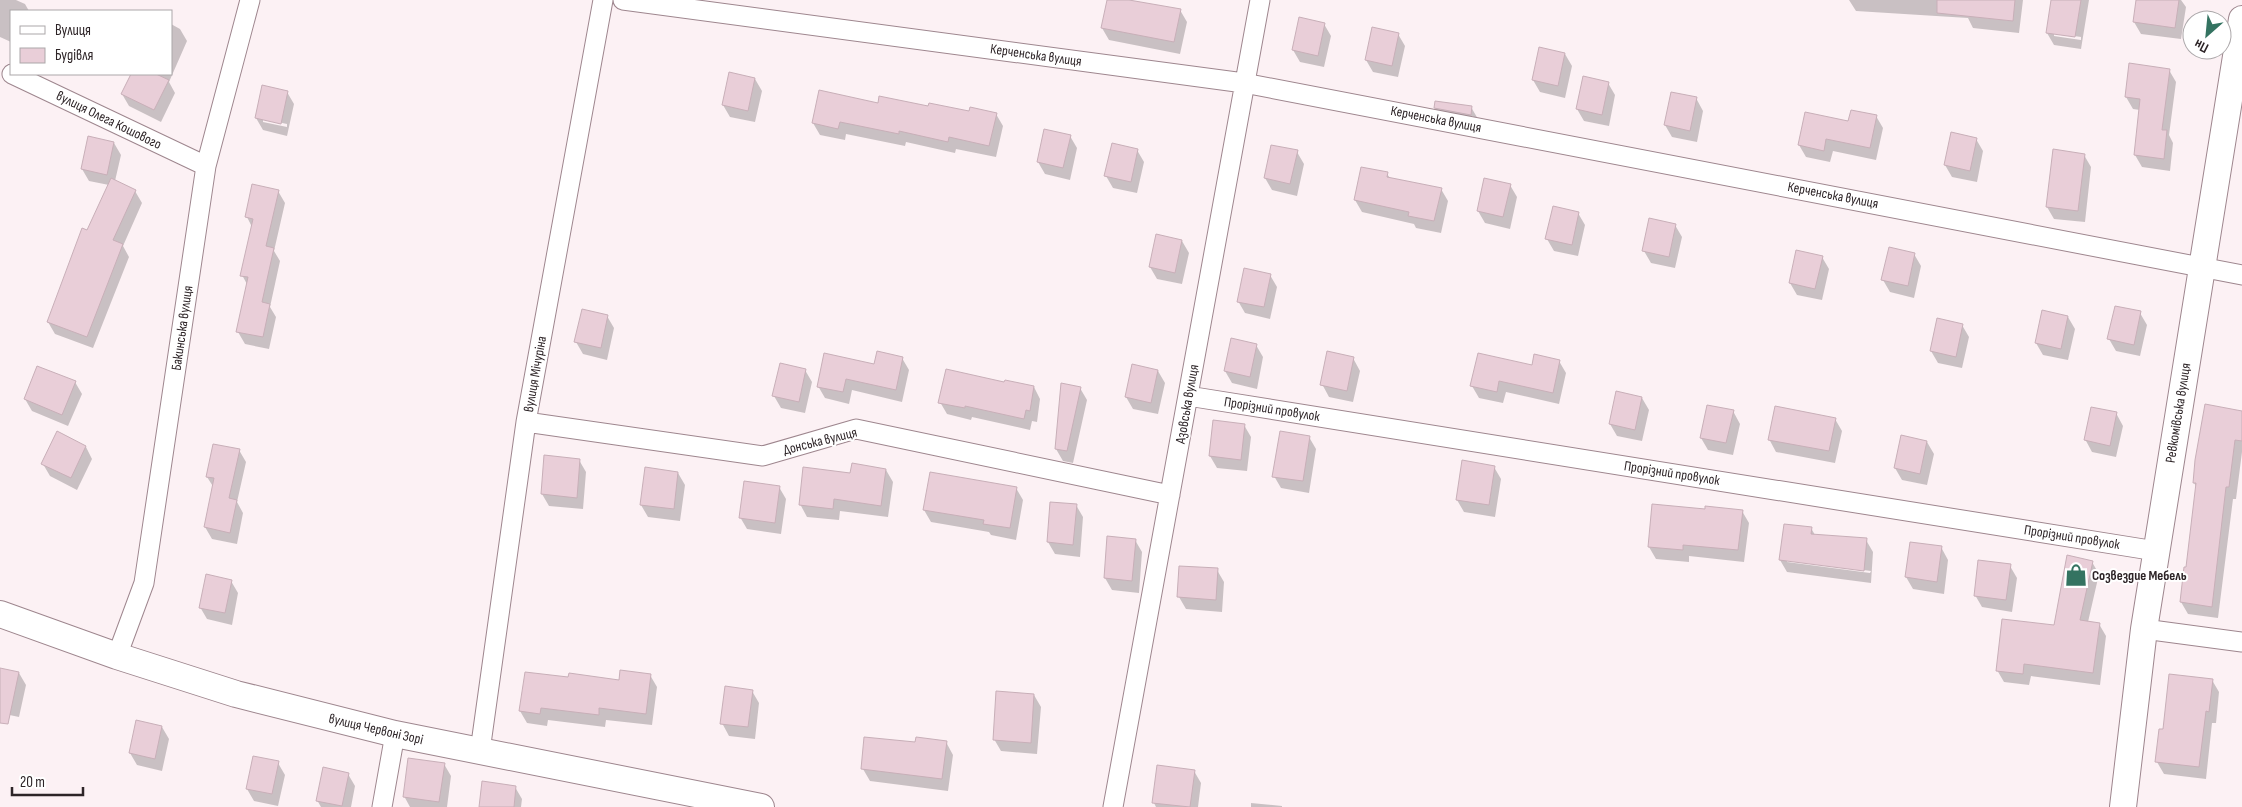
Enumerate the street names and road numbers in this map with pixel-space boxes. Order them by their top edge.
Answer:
street label: Керченська вулиця [989,40,1083,70]
street label: вулиця Олега Кошового [54,87,165,153]
street label: Керченська вулиця [1389,102,1483,136]
street label: Керченська вулиця [1786,178,1880,212]
street label: Бакинська вулиця [168,284,196,372]
street label: вулиця Мічуріна [520,335,550,413]
street label: Ревкомівська вулиця [2162,362,2194,464]
street label: Азовська вулиця [1172,363,1202,446]
street label: Прорізний провулок [1223,393,1322,425]
street label: Донська вулиця [781,424,859,458]
street label: Прорізний провулок [1623,457,1722,489]
street label: Прорізний провулок [2023,521,2122,553]
street label: вулиця Червоні Зорі [327,710,425,748]

